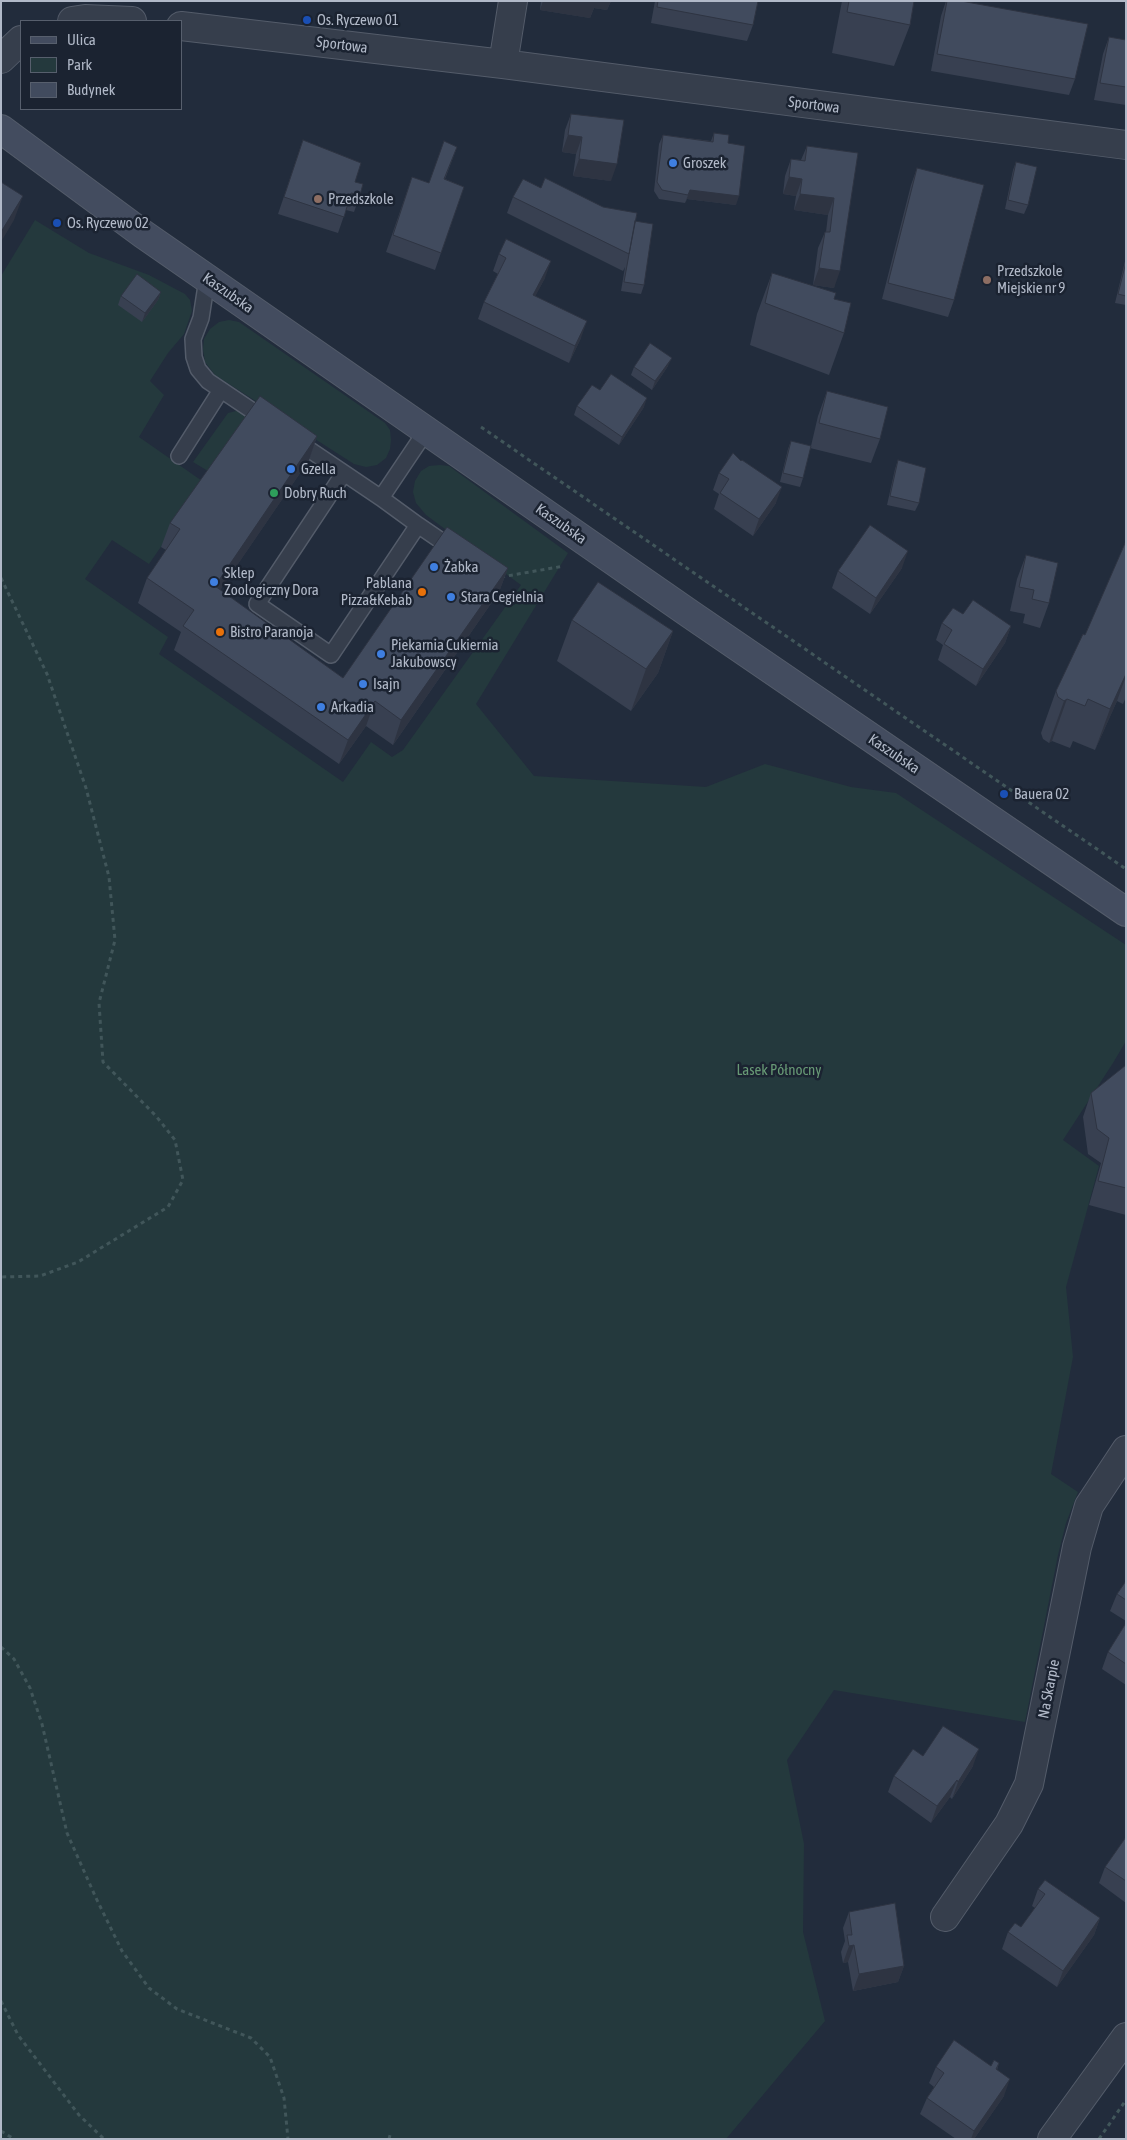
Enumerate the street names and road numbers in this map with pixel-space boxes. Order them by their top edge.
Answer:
street label: Sportowa [315,33,369,57]
street label: Sportowa [787,93,841,117]
street label: Kaszubska [199,269,257,317]
street label: Kaszubska [532,500,590,548]
street label: Kaszubska [865,730,923,778]
street label: Na Skarpie [1034,1658,1064,1720]

